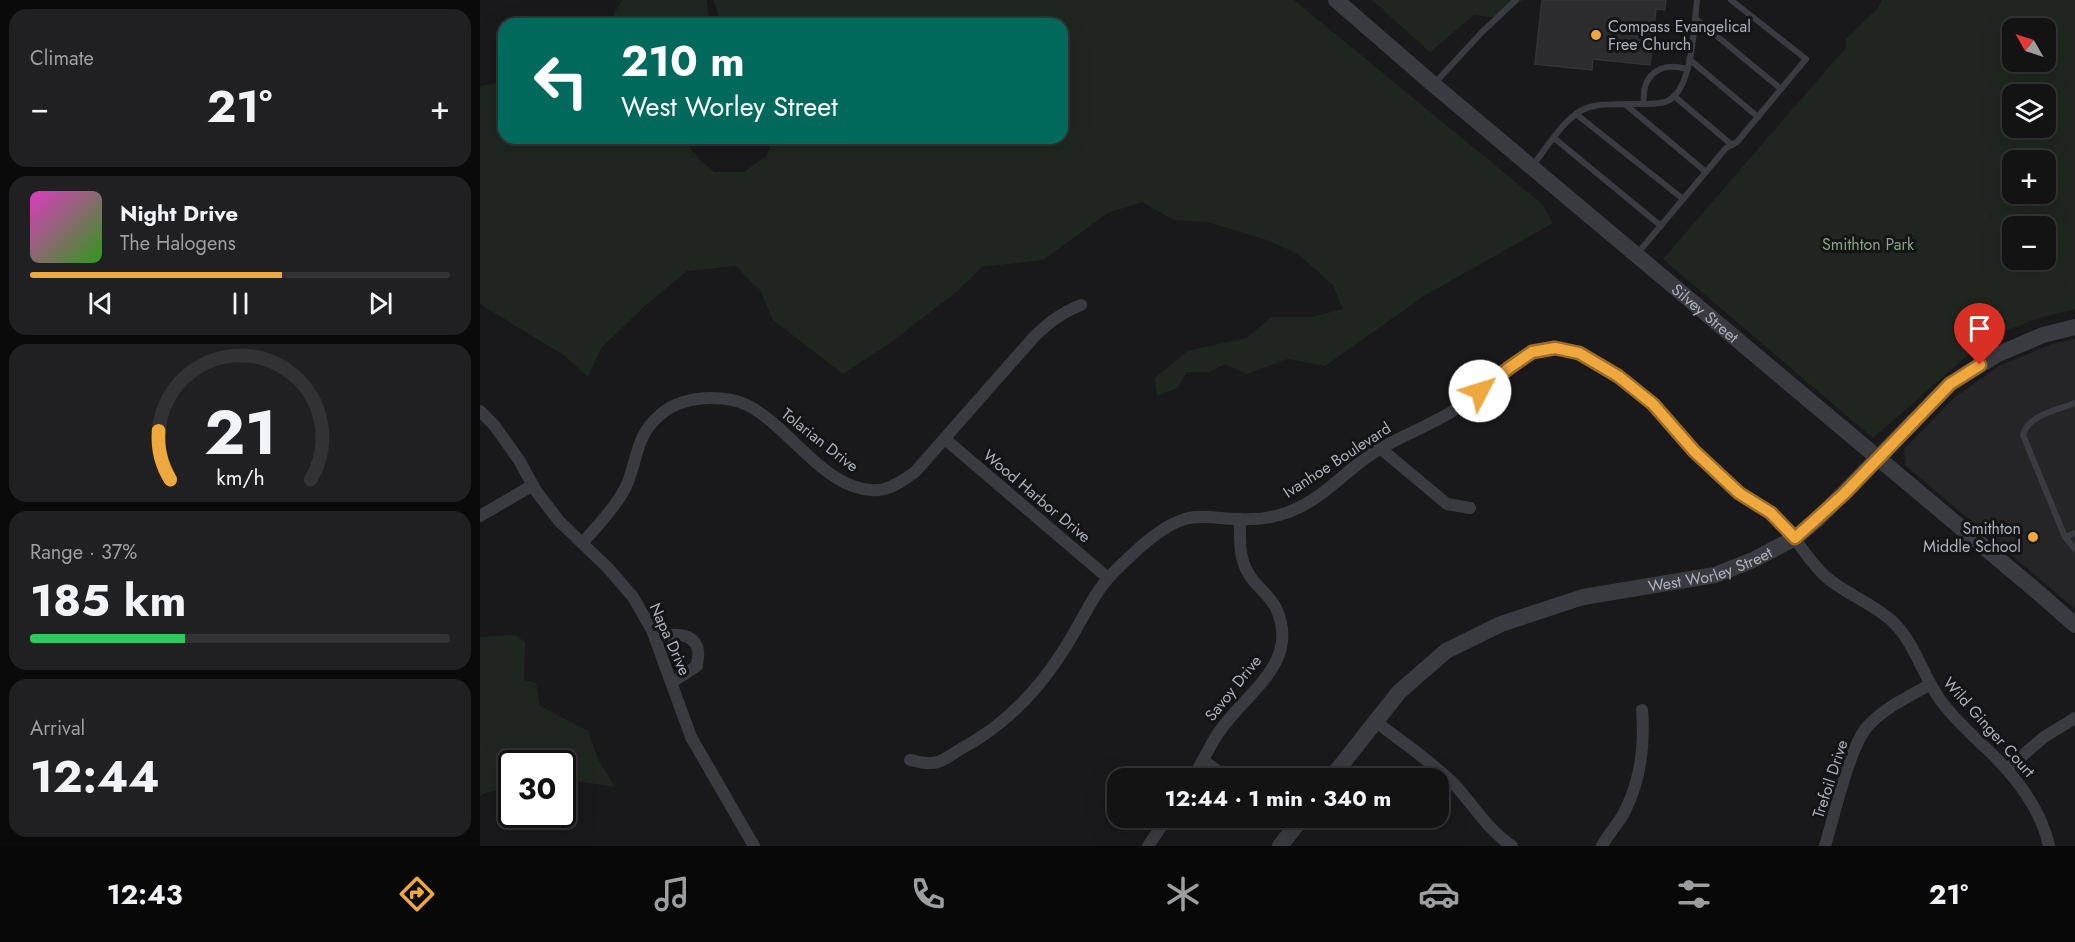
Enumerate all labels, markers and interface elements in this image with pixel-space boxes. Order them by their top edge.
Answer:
place label: Compass Evangelical Free Church [1608,15,1751,56]
north arrow [2002,18,2056,72]
map controls [2002,18,2056,270]
marker: Compass Evangelical Free Church [1589,28,1603,42]
text: 210 m [621,31,745,92]
icon: left [522,42,600,120]
text: Climate [30,44,94,73]
text: 21° [207,74,272,139]
text: − [30,84,49,131]
text: + [430,84,450,131]
button: layers [2002,84,2056,138]
text: West Worley Street [621,87,838,126]
button: + [2002,150,2056,204]
text: Night Drive [120,197,238,229]
button: − [2002,216,2056,270]
text: The Halogens [120,229,236,258]
park label: Smithton Park [1822,233,1915,256]
street label: Silvey Street [1667,278,1744,348]
icon: previous [84,287,117,320]
icon: pause [224,287,257,320]
icon: next [364,287,397,320]
pin [1954,303,2005,365]
icon: arrive [1963,312,1996,345]
position arrow [1448,359,1512,423]
text: 21 [204,387,276,477]
street label: Tolarian Drive [777,403,863,477]
street label: Ivanhoe Boulevard [1279,416,1395,504]
street label: Wood Harbor Drive [978,444,1096,548]
text: km/h [216,462,264,493]
place label: Smithton Middle School [1923,517,2021,558]
marker: Smithton Middle School [2026,530,2040,544]
text: Range · 37% [30,538,137,567]
street label: West Worley Street [1646,540,1776,597]
text: 185 km [30,568,187,633]
street label: Napa Drive [644,599,696,679]
street label: Savoy Drive [1199,650,1267,726]
street label: Wild Ginger Court [1938,672,2040,782]
text: Arrival [30,714,85,743]
street label: Trefoil Drive [1807,737,1853,821]
text: 12:44 [30,744,160,809]
speed limit sign: 30 [498,750,576,828]
text: 12:44 · 1 min · 340 m [1165,782,1391,814]
icon: directions [396,873,438,915]
icon: music [651,873,693,915]
icon: phone [907,873,949,915]
icon: climate [1162,873,1204,915]
icon: car [1418,873,1460,915]
icon: filters [1673,873,1715,915]
text: 12:43 [107,875,183,914]
text: 21° [1929,875,1968,914]

